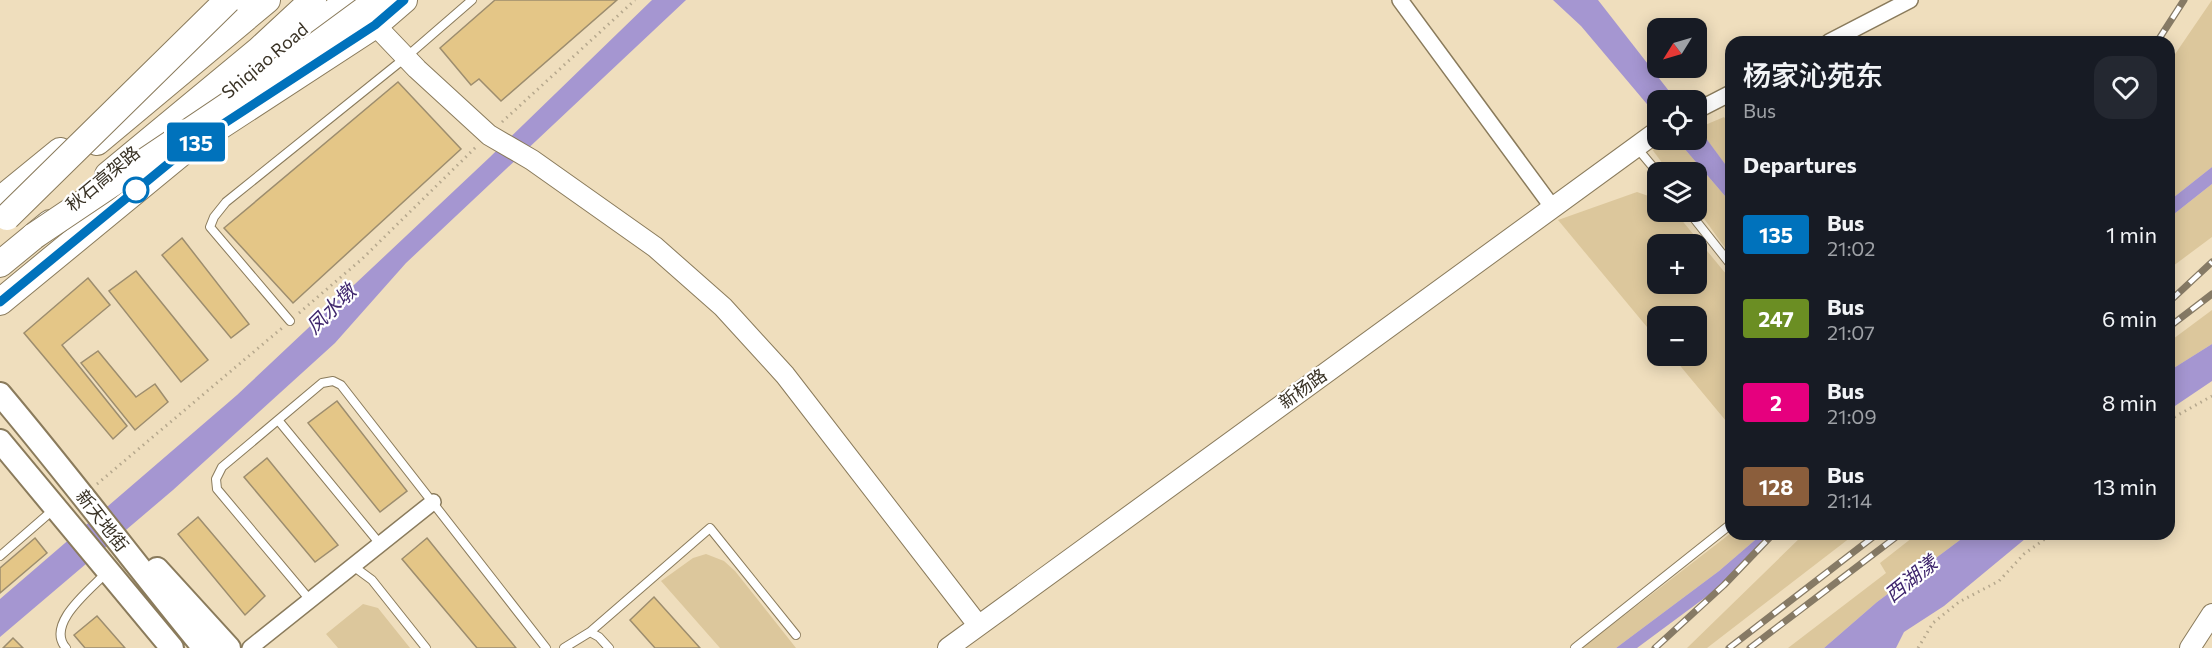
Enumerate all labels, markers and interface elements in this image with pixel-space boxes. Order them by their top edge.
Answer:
street label: Shiqiao Road [217,18,312,103]
north arrow [1647,18,1707,78]
map controls [1647,18,1707,366]
button: heart [2094,56,2157,119]
text: 杨家沁苑东 [1743,58,1883,92]
button: locate [1647,90,1707,150]
text: Bus [1743,98,1776,122]
line badge: 135 [162,122,230,162]
text: 135 [179,130,213,155]
street label: 秋石高架路 [61,141,144,216]
text: Departures [1743,151,1857,178]
button: layers [1647,162,1707,222]
unlabelled marker [123,177,149,203]
text: Bus [1827,209,1864,236]
text: 1 min [2106,221,2157,248]
text: 135 [1759,222,1793,247]
button: + [1647,234,1707,294]
text: 21:02 [1827,236,1875,260]
water label: 凤水墩 [301,276,362,338]
text: Bus [1827,293,1864,320]
text: 6 min [2102,305,2157,332]
button: − [1647,306,1707,366]
text: 247 [1758,306,1794,331]
text: 21:07 [1827,320,1875,344]
street label: 新杨路 [1274,363,1331,413]
text: Bus [1827,377,1864,404]
text: 8 min [2102,389,2157,416]
text: 2 [1770,390,1782,415]
text: 21:09 [1827,404,1877,428]
text: Bus [1827,461,1864,488]
text: 13 min [2093,473,2157,500]
text: 128 [1759,474,1793,499]
street label: 新天地街 [72,485,134,556]
text: 21:14 [1827,488,1872,512]
water label: 西湖漾 [1880,548,1944,606]

